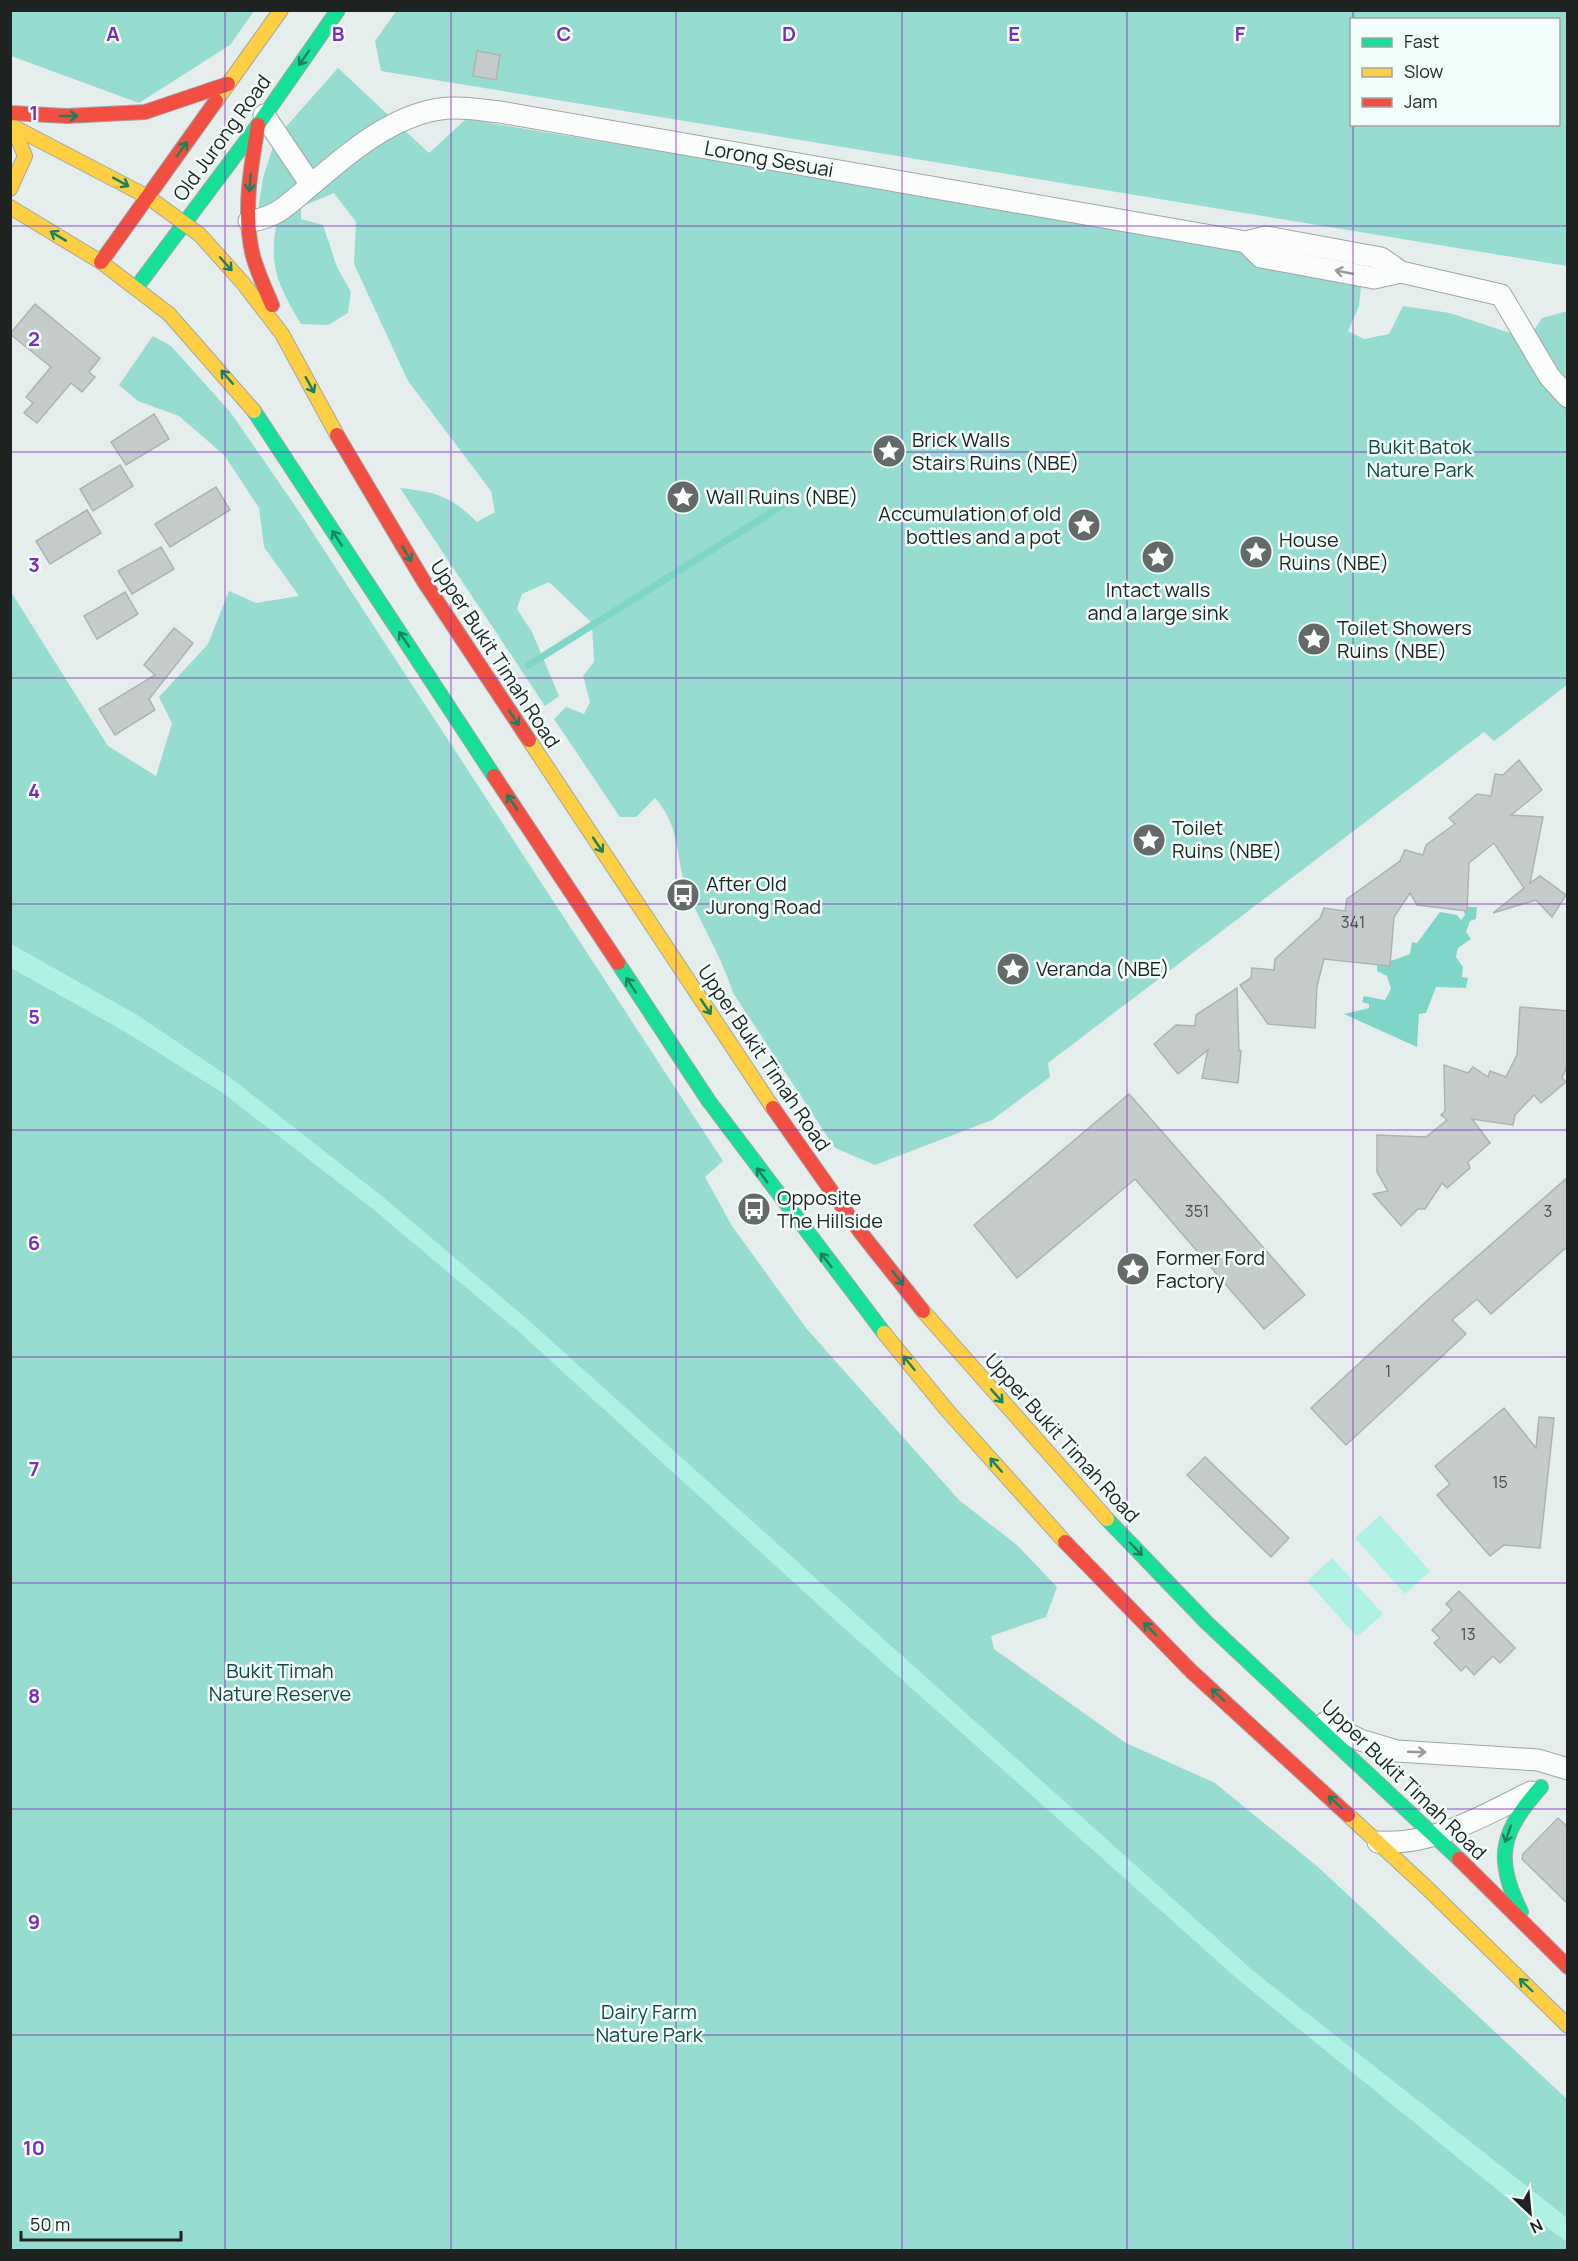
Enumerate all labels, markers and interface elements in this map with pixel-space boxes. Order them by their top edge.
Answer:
legend [1350,18,1560,126]
text: A [106,20,120,47]
text: B [332,20,345,47]
text: C [557,20,571,47]
text: D [782,20,796,47]
text: E [1008,20,1020,47]
text: F [1235,20,1246,47]
text: Fast [1404,29,1439,53]
one-way arrow [298,50,310,66]
text: Slow [1404,59,1444,83]
street label: Old Jurong Road [167,69,277,206]
text: Jam [1404,89,1438,113]
text: 1 [30,99,38,126]
one-way arrow [58,110,78,122]
street label: Lorong Sesuai [702,134,836,183]
one-way arrow [176,142,188,158]
one-way arrow [245,172,256,192]
one-way arrow [111,177,129,188]
one-way arrow [50,229,67,241]
one-way arrow [219,256,233,271]
one-way arrow [1334,266,1354,277]
text: 2 [28,325,40,352]
one-way arrow [220,370,234,385]
one-way arrow [304,376,316,393]
place label: Brick Walls Stairs Ruins (NBE) [912,426,1079,476]
place icon: Brick Walls Stairs Ruins (NBE) [871,433,907,469]
park label: Bukit Batok Nature Park [1366,433,1475,483]
place icon: Wall Ruins (NBE) [665,479,701,515]
place label: Wall Ruins (NBE) [706,483,858,510]
place label: Accumulation of old bottles and a pot [878,500,1061,550]
place icon: Accumulation of old bottles and a pot [1066,507,1102,543]
place label: House Ruins (NBE) [1279,526,1389,576]
one-way arrow [331,530,343,546]
place icon: House Ruins (NBE) [1238,534,1274,570]
place icon: Intact walls and a large sink [1140,539,1176,575]
one-way arrow [402,545,414,562]
text: 3 [28,551,40,578]
street label: Upper Bukit Timah Road [424,554,566,753]
place label: Intact walls and a large sink [1088,576,1230,626]
place label: Toilet Showers Ruins (NBE) [1337,614,1472,664]
place icon: Toilet Showers Ruins (NBE) [1296,621,1332,657]
one-way arrow [398,632,410,648]
one-way arrow [508,709,520,725]
text: 4 [28,777,40,804]
one-way arrow [505,794,517,811]
place label: Toilet Ruins (NBE) [1172,814,1282,864]
place icon: Toilet Ruins (NBE) [1131,822,1167,858]
one-way arrow [592,836,604,853]
place label: After Old Jurong Road [706,870,821,920]
bus stop icon: After Old Jurong Road [665,877,701,913]
house number: 341 [1341,911,1365,933]
place icon: Veranda (NBE) [995,951,1031,987]
place label: Veranda (NBE) [1036,955,1170,982]
street label: Upper Bukit Timah Road [692,959,837,1156]
one-way arrow [625,977,637,993]
one-way arrow [699,999,712,1016]
text: 5 [28,1003,40,1030]
one-way arrow [756,1167,769,1183]
place label: Opposite The Hillside [777,1184,883,1234]
bus stop icon: Opposite The Hillside [736,1191,772,1227]
house number: 351 [1185,1200,1209,1222]
house number: 3 [1544,1200,1552,1222]
text: 6 [28,1229,40,1256]
place label: Former Ford Factory [1156,1244,1265,1294]
place icon: Former Ford Factory [1115,1251,1151,1287]
one-way arrow [820,1252,833,1268]
one-way arrow [891,1270,904,1286]
street label: Upper Bukit Timah Road [979,1347,1146,1528]
one-way arrow [903,1356,916,1372]
house number: 1 [1385,1360,1391,1382]
one-way arrow [990,1388,1004,1403]
text: 7 [29,1455,39,1482]
one-way arrow [989,1458,1003,1473]
house number: 15 [1492,1471,1508,1493]
one-way arrow [1128,1541,1143,1556]
one-way arrow [1143,1622,1157,1637]
house number: 13 [1460,1623,1476,1645]
park label: Bukit Timah Nature Reserve [209,1657,351,1707]
text: 8 [28,1682,40,1709]
one-way arrow [1211,1688,1226,1702]
street label: Upper Bukit Timah Road [1316,1694,1493,1866]
one-way arrow [1407,1746,1427,1757]
one-way arrow [1328,1796,1343,1810]
one-way arrow [1502,1824,1513,1843]
text: 9 [28,1908,40,1935]
one-way arrow [1518,1978,1533,1992]
park label: Dairy Farm Nature Park [595,1998,704,2048]
text: 10 [23,2134,45,2161]
north arrow [1500,2183,1560,2243]
scale bar [21,2204,182,2242]
text: 50 m [30,2212,70,2236]
text: N [1527,2214,1547,2239]

